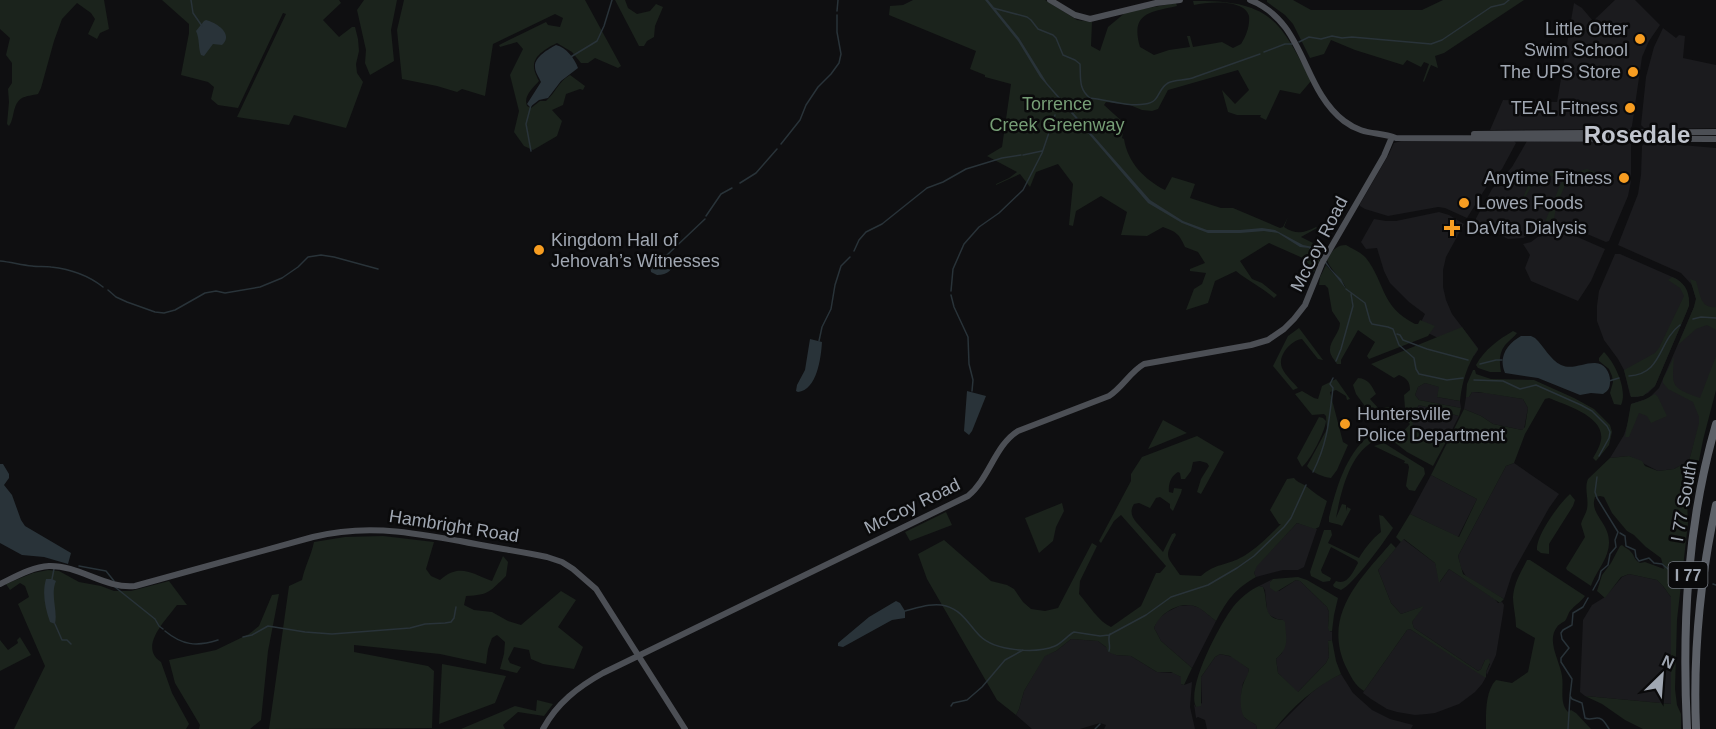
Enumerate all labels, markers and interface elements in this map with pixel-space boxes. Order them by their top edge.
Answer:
place label: Little Otter Swim School [1524,19,1628,60]
marker: Little Otter Swim School [1633,32,1647,46]
place label: The UPS Store [1500,62,1621,82]
marker: The UPS Store [1626,65,1640,79]
park label: Torrence Creek Greenway [989,94,1125,135]
place label: TEAL Fitness [1511,98,1618,118]
marker: TEAL Fitness [1623,101,1637,115]
district label: Rosedale [1584,121,1690,148]
place label: Anytime Fitness [1484,168,1612,188]
marker: Anytime Fitness [1617,171,1631,185]
street label: McCoy Road [1286,193,1352,295]
place label: Lowes Foods [1476,193,1583,213]
marker: Lowes Foods [1457,196,1471,210]
place label: DaVita Dialysis [1466,218,1587,238]
marker: DaVita Dialysis [1443,219,1461,237]
place label: Kingdom Hall of Jehovah’s Witnesses [551,230,720,271]
marker: Kingdom Hall of Jehovah’s Witnesses [532,243,546,257]
place label: Huntersville Police Department [1357,404,1505,445]
marker: Huntersville Police Department [1338,417,1352,431]
street label: I 77 South [1667,459,1701,543]
street label: McCoy Road [861,474,963,538]
street label: Hambright Road [388,506,520,546]
road number: I 77 [1668,562,1708,588]
north arrow [1632,645,1692,705]
text: N [1659,652,1677,672]

